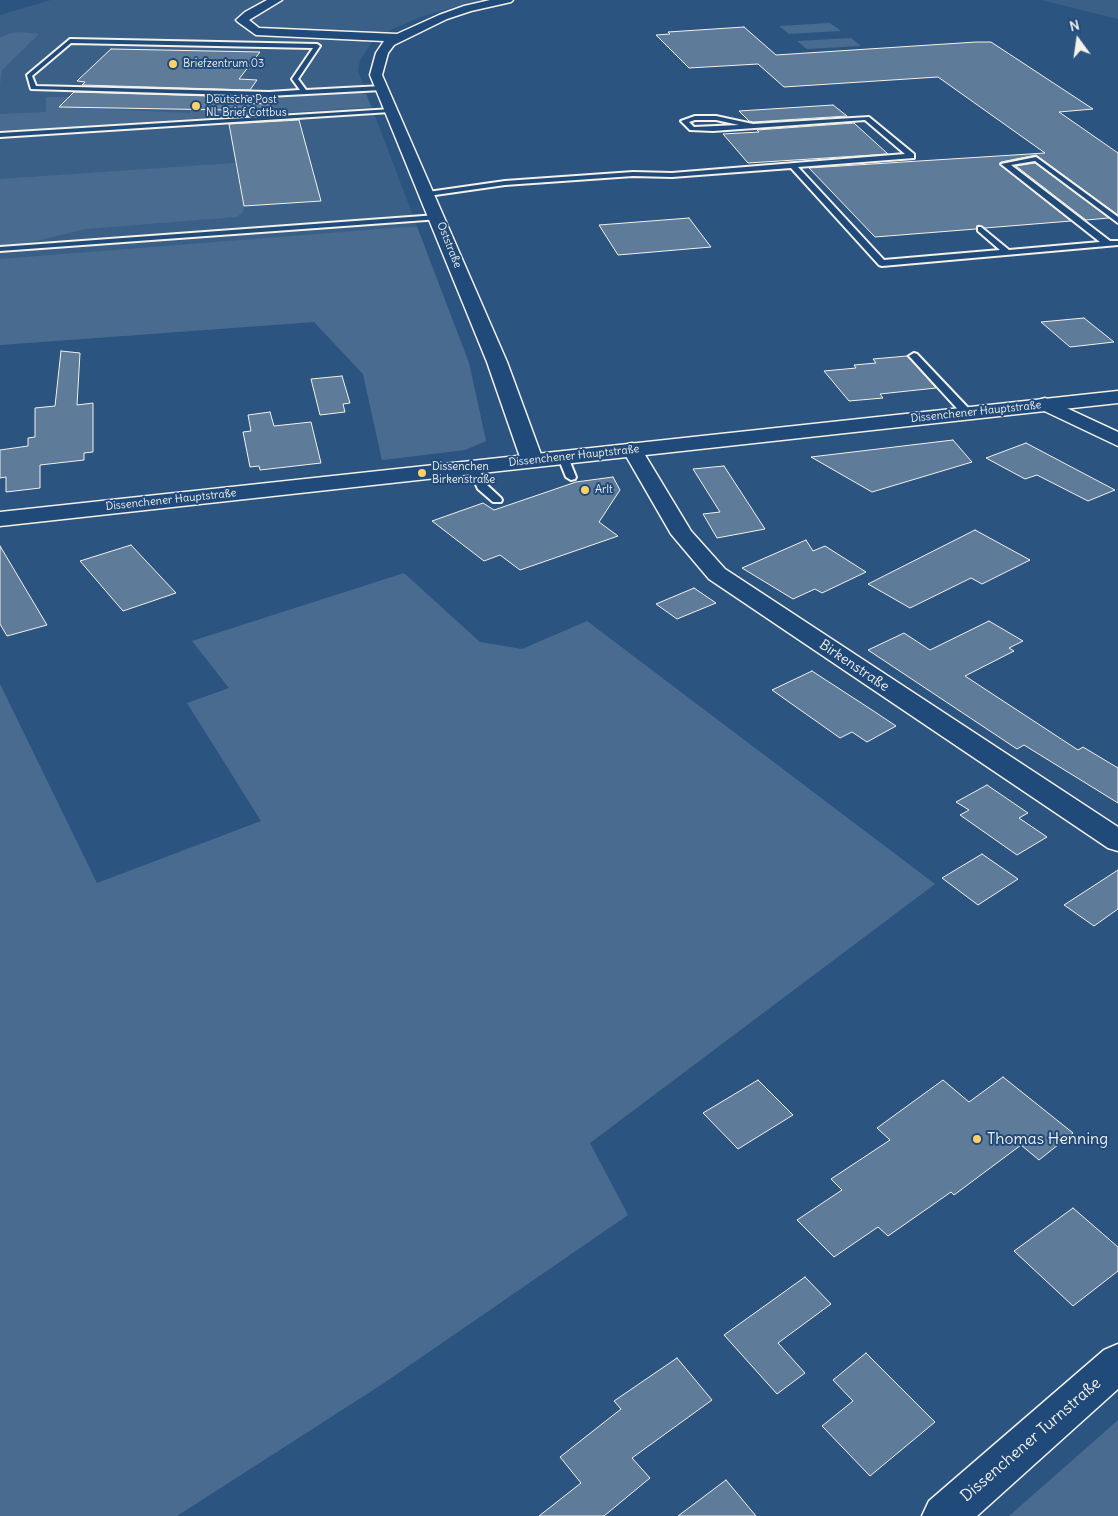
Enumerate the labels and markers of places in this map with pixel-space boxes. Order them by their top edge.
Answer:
place label: Briefzentrum 03 [183,57,264,71]
marker: Briefzentrum 03 [167,58,179,70]
place label: Deutsche Post NL Brief Cottbus [206,93,287,119]
marker: Deutsche Post NL Brief Cottbus [190,100,202,112]
place label: Dissenchen Birkenstraße [432,460,495,486]
marker: Dissenchen Birkenstraße [416,467,428,479]
place label: Arlt [595,483,613,497]
marker: Arlt [579,484,591,496]
place label: Thomas Henning [987,1129,1108,1149]
marker: Thomas Henning [971,1133,983,1145]

